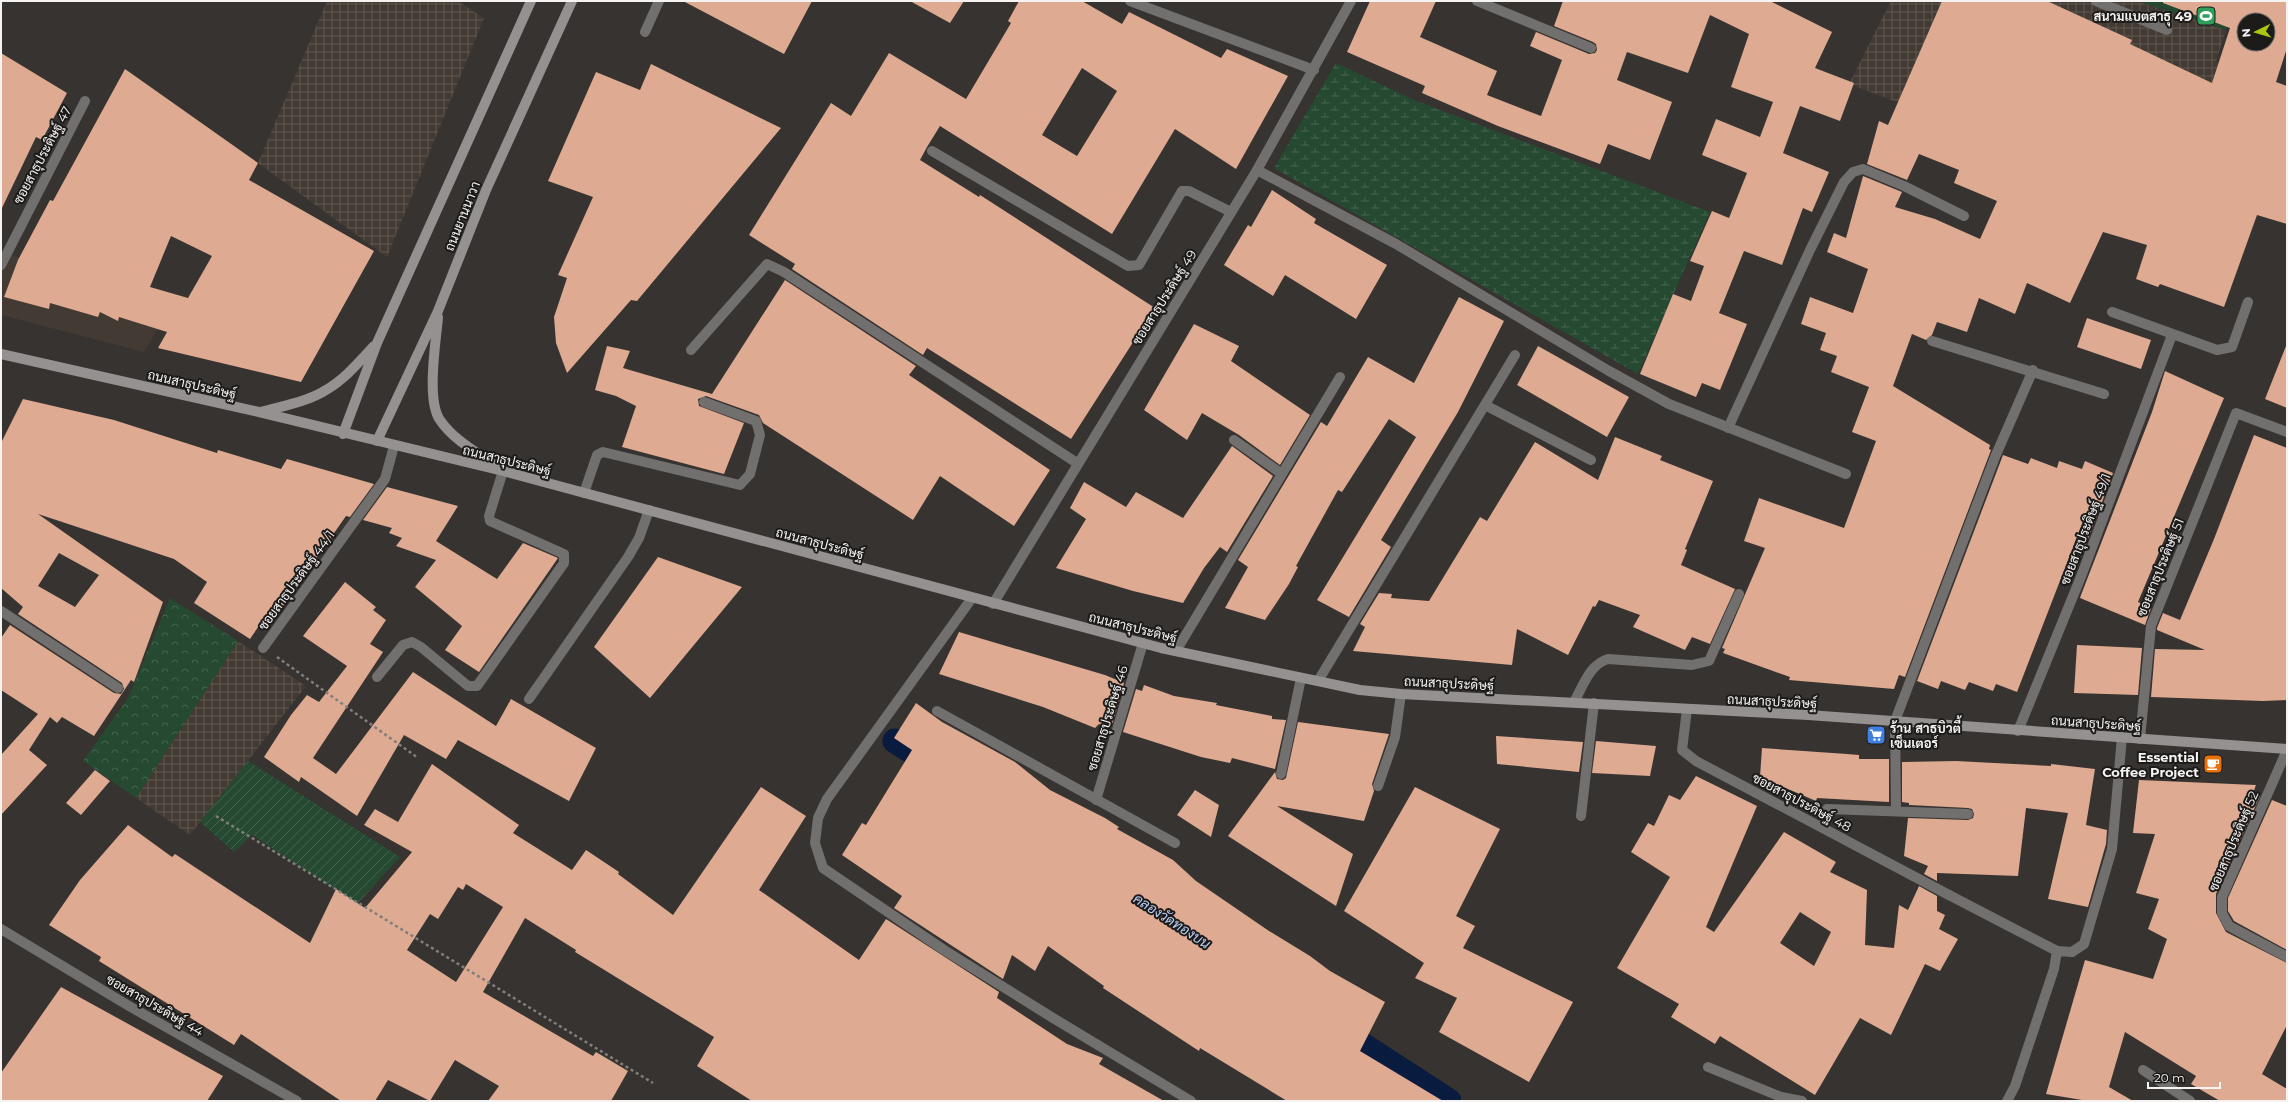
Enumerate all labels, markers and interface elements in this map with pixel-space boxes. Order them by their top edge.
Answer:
sports icon: สนามแบตสาธุ 49 [2195,5,2217,27]
place label: สนามแบตสาธุ 49 [2093,8,2192,27]
north arrow [2236,12,2276,52]
text: N [2239,28,2253,38]
street label: ซอยสาธุประดิษฐ์ 47 [9,103,76,207]
street label: ถนนยานนาวา [441,179,483,253]
street label: ซอยสาธุประดิษฐ์ 49 [1127,246,1201,349]
street label: ถนนสาธุประดิษฐ์ [146,365,238,404]
street label: ถนนสาธุประดิษฐ์ [461,440,553,481]
street label: ซอยสาธุประดิษฐ์ 49/1 [2055,471,2116,588]
street label: ซอยสาธุประดิษฐ์ 51 [2132,515,2189,619]
street label: ถนนสาธุประดิษฐ์ [774,523,866,564]
street label: ซอยสาธุประดิษฐ์ 44/1 [254,526,339,634]
street label: ถนนสาธุประดิษฐ์ [1087,607,1179,648]
street label: ซอยสาธุประดิษฐ์ 46 [1082,663,1133,773]
street label: ถนนสาธุประดิษฐ์ [1403,672,1495,695]
street label: ถนนสาธุประดิษฐ์ [1726,690,1818,713]
street label: ถนนสาธุประดิษฐ์ [2050,711,2142,736]
place label: ร้าน สาธุบิวตี้ เซ็นเตอร์ [1890,715,1962,751]
supermarket icon: ร้าน สาธุบิวตี้ เซ็นเตอร์ [1865,724,1887,746]
place label: Essential Coffee Project [2102,749,2199,780]
cafe icon: Essential Coffee Project [2202,753,2224,775]
street label: ซอยสาธุประดิษฐ์ 48 [1749,768,1855,837]
street label: ซอยสาธุประดิษฐ์ 52 [2204,788,2263,894]
water label: คลองวัดทองบน [1130,889,1214,953]
street label: ซอยสาธุประดิษฐ์ 44 [102,970,207,1041]
scale bar [2148,1064,2220,1090]
text: 20 m [2154,1070,2185,1085]

